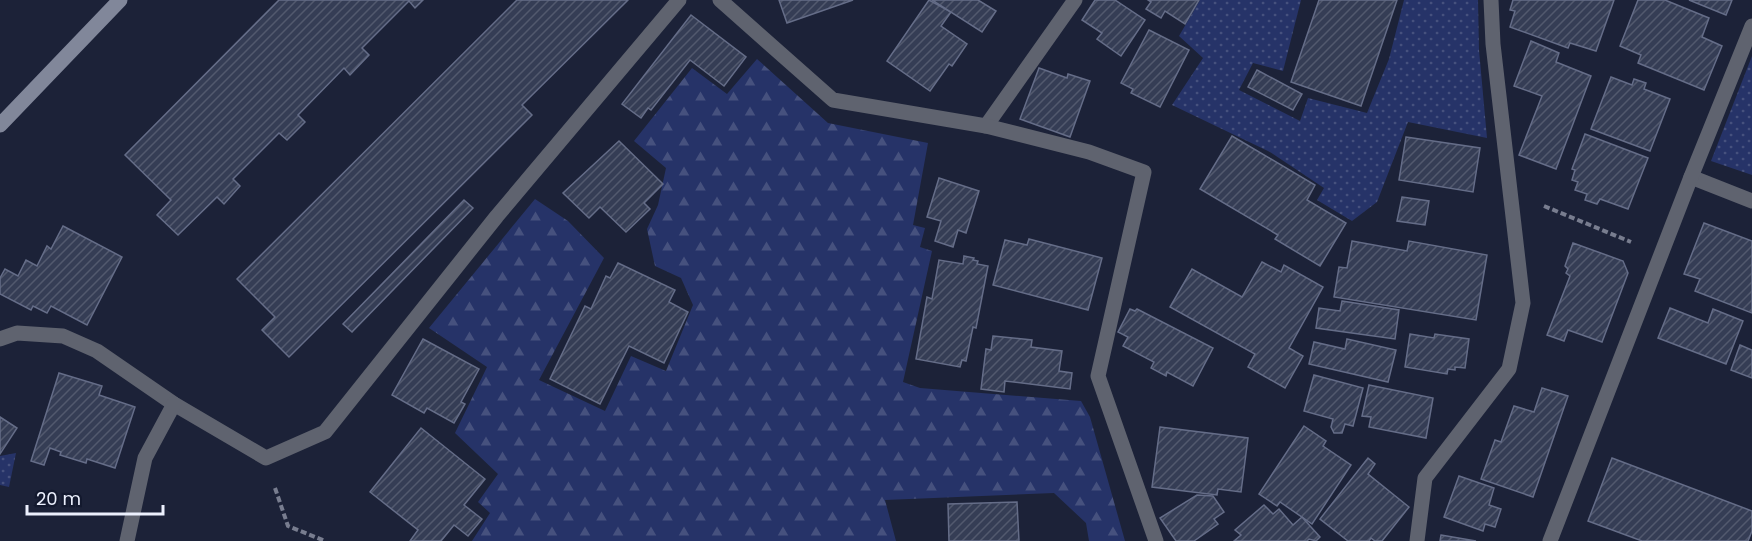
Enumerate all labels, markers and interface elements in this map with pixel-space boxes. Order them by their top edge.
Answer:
scale bar [27,478,164,516]
text: 20 m [36,486,81,511]

